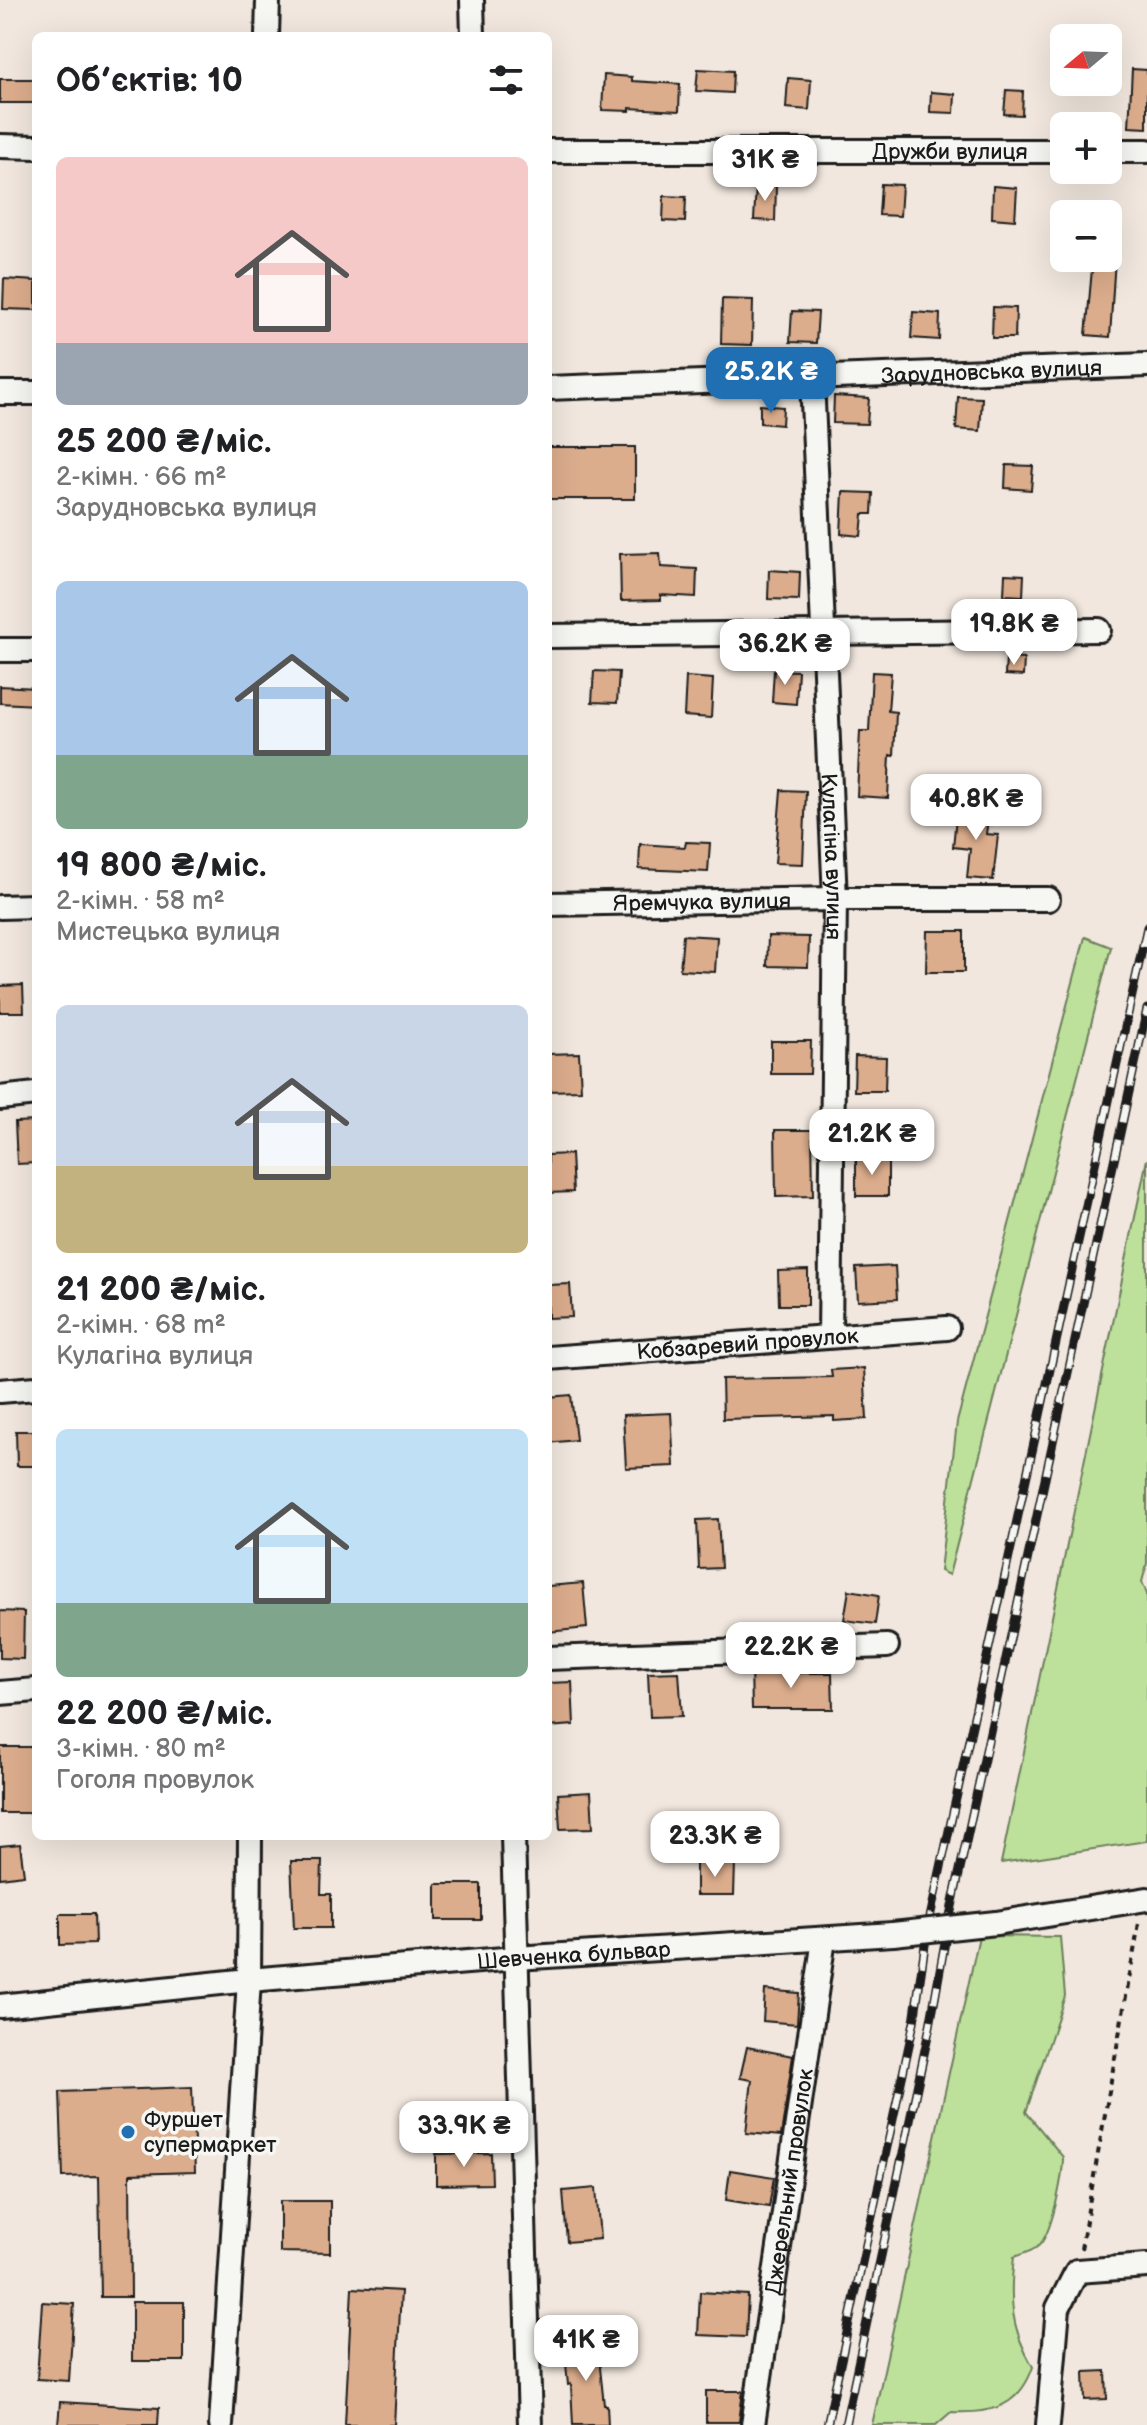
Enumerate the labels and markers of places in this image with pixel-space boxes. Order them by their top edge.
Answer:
pin: 31K ₴ [709,135,821,203]
pin: 25.2K ₴ [697,347,845,415]
pin: 19.8K ₴ [940,599,1088,667]
pin: 36.2K ₴ [711,619,859,687]
pin: 40.8K ₴ [902,774,1050,842]
pin: 21.2K ₴ [798,1109,946,1177]
pin: 22.2K ₴ [717,1622,865,1690]
pin: 23.3K ₴ [641,1811,789,1879]
pin: 33.9K ₴ [390,2101,538,2169]
place label: Фуршет супермаркет [144,2107,277,2159]
marker: Фуршет супермаркет [119,2123,137,2141]
pin: 41K ₴ [530,2315,642,2383]

